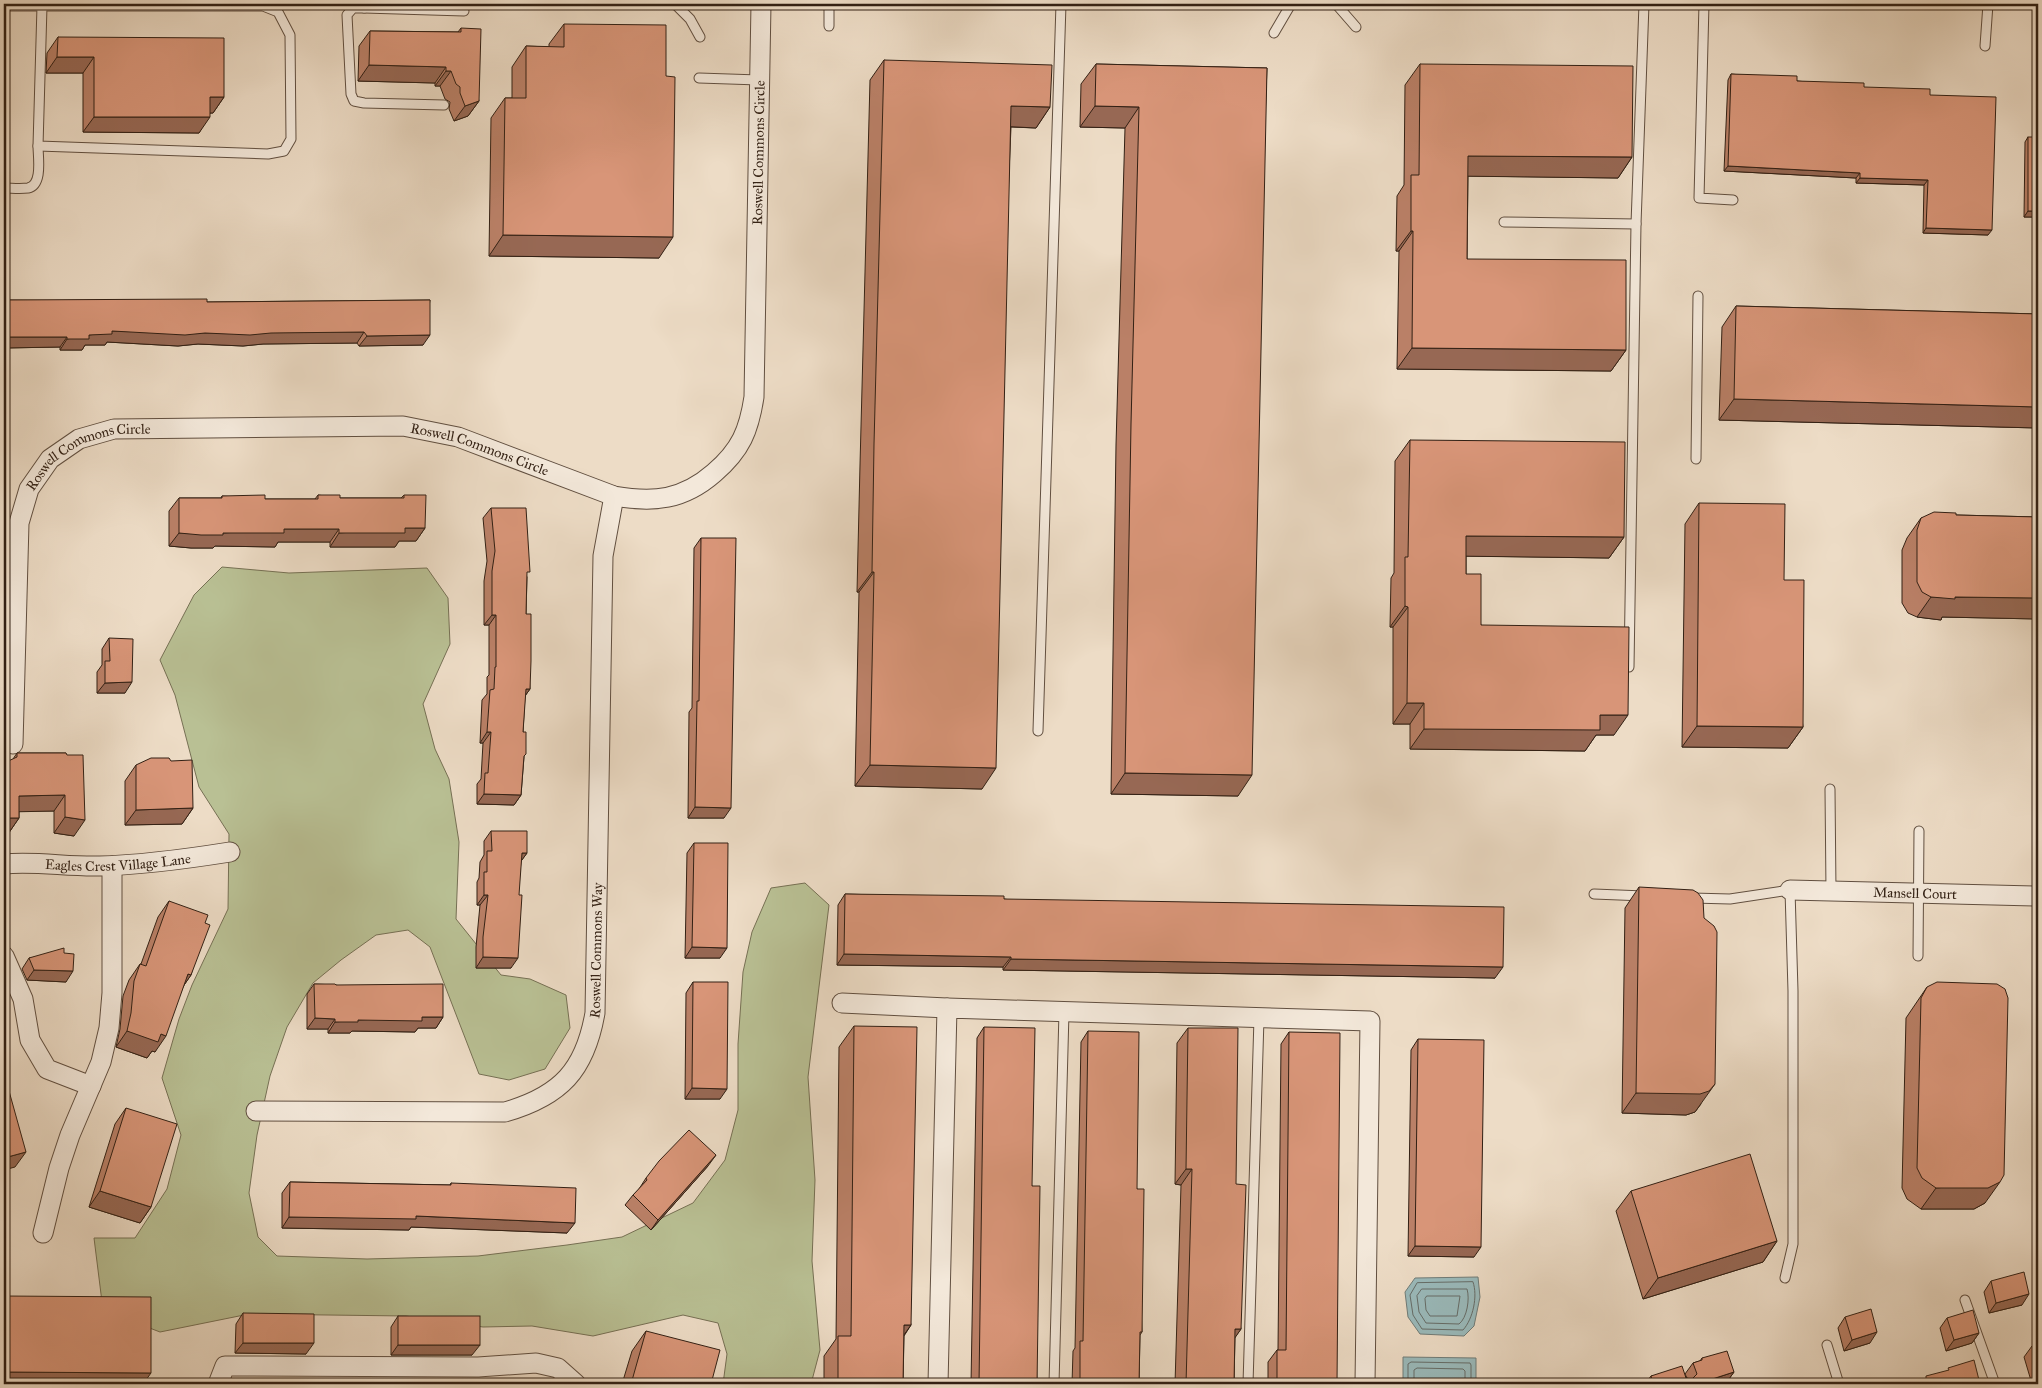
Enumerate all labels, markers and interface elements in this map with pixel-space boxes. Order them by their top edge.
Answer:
street label: Roswell Commons Circle [749,80,769,225]
street label: Roswell Commons Circle [409,420,551,480]
street label: Roswell Commons Circle [23,421,151,494]
street label: Eagles Crest Village Lane [44,850,192,875]
street label: Roswell Commons Way [586,882,606,1020]
street label: Mansell Court [1873,884,1957,903]

